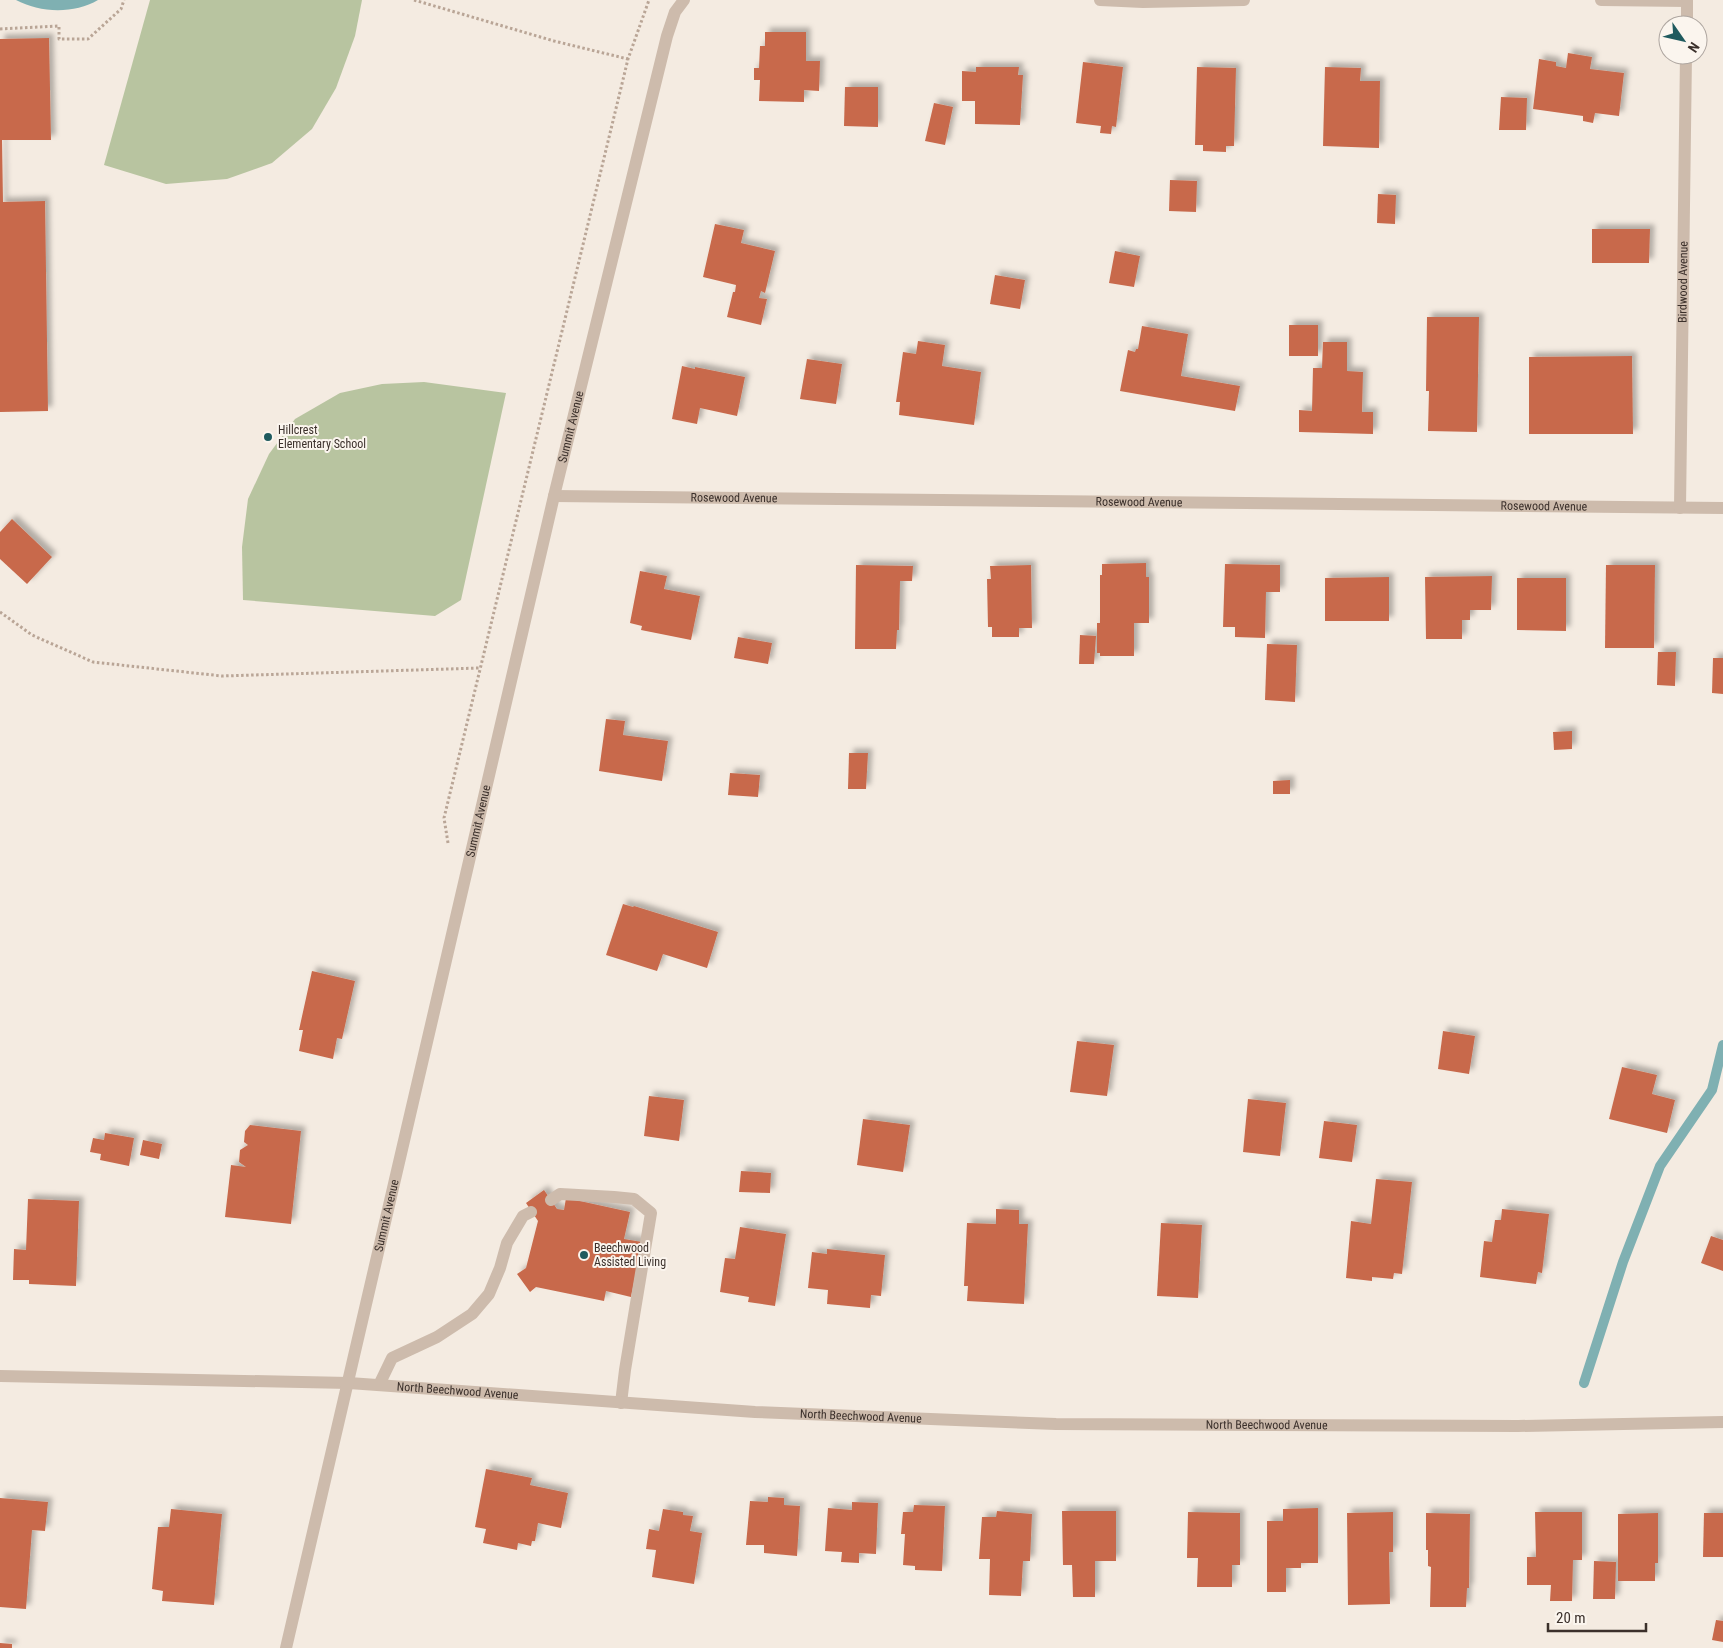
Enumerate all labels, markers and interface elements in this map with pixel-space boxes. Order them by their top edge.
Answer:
north arrow [1658,15,1708,65]
text: N [1685,39,1703,55]
street label: Birdwood Avenue [1675,241,1691,323]
street label: Summit Avenue [555,389,587,464]
place label: Hillcrest Elementary School [278,423,366,451]
marker: Hillcrest Elementary School [262,431,274,443]
street label: Rosewood Avenue [691,490,778,505]
street label: Rosewood Avenue [1096,495,1183,509]
street label: Rosewood Avenue [1501,499,1588,514]
street label: Summit Avenue [463,783,494,859]
street label: Summit Avenue [371,1178,402,1253]
place label: Beechwood Assisted Living [594,1241,666,1269]
marker: Beechwood Assisted Living [578,1249,590,1261]
street label: North Beechwood Avenue [396,1379,519,1402]
street label: North Beechwood Avenue [800,1407,922,1426]
street label: North Beechwood Avenue [1206,1418,1328,1432]
scale bar [1548,1600,1646,1632]
text: 20 m [1556,1609,1586,1627]

